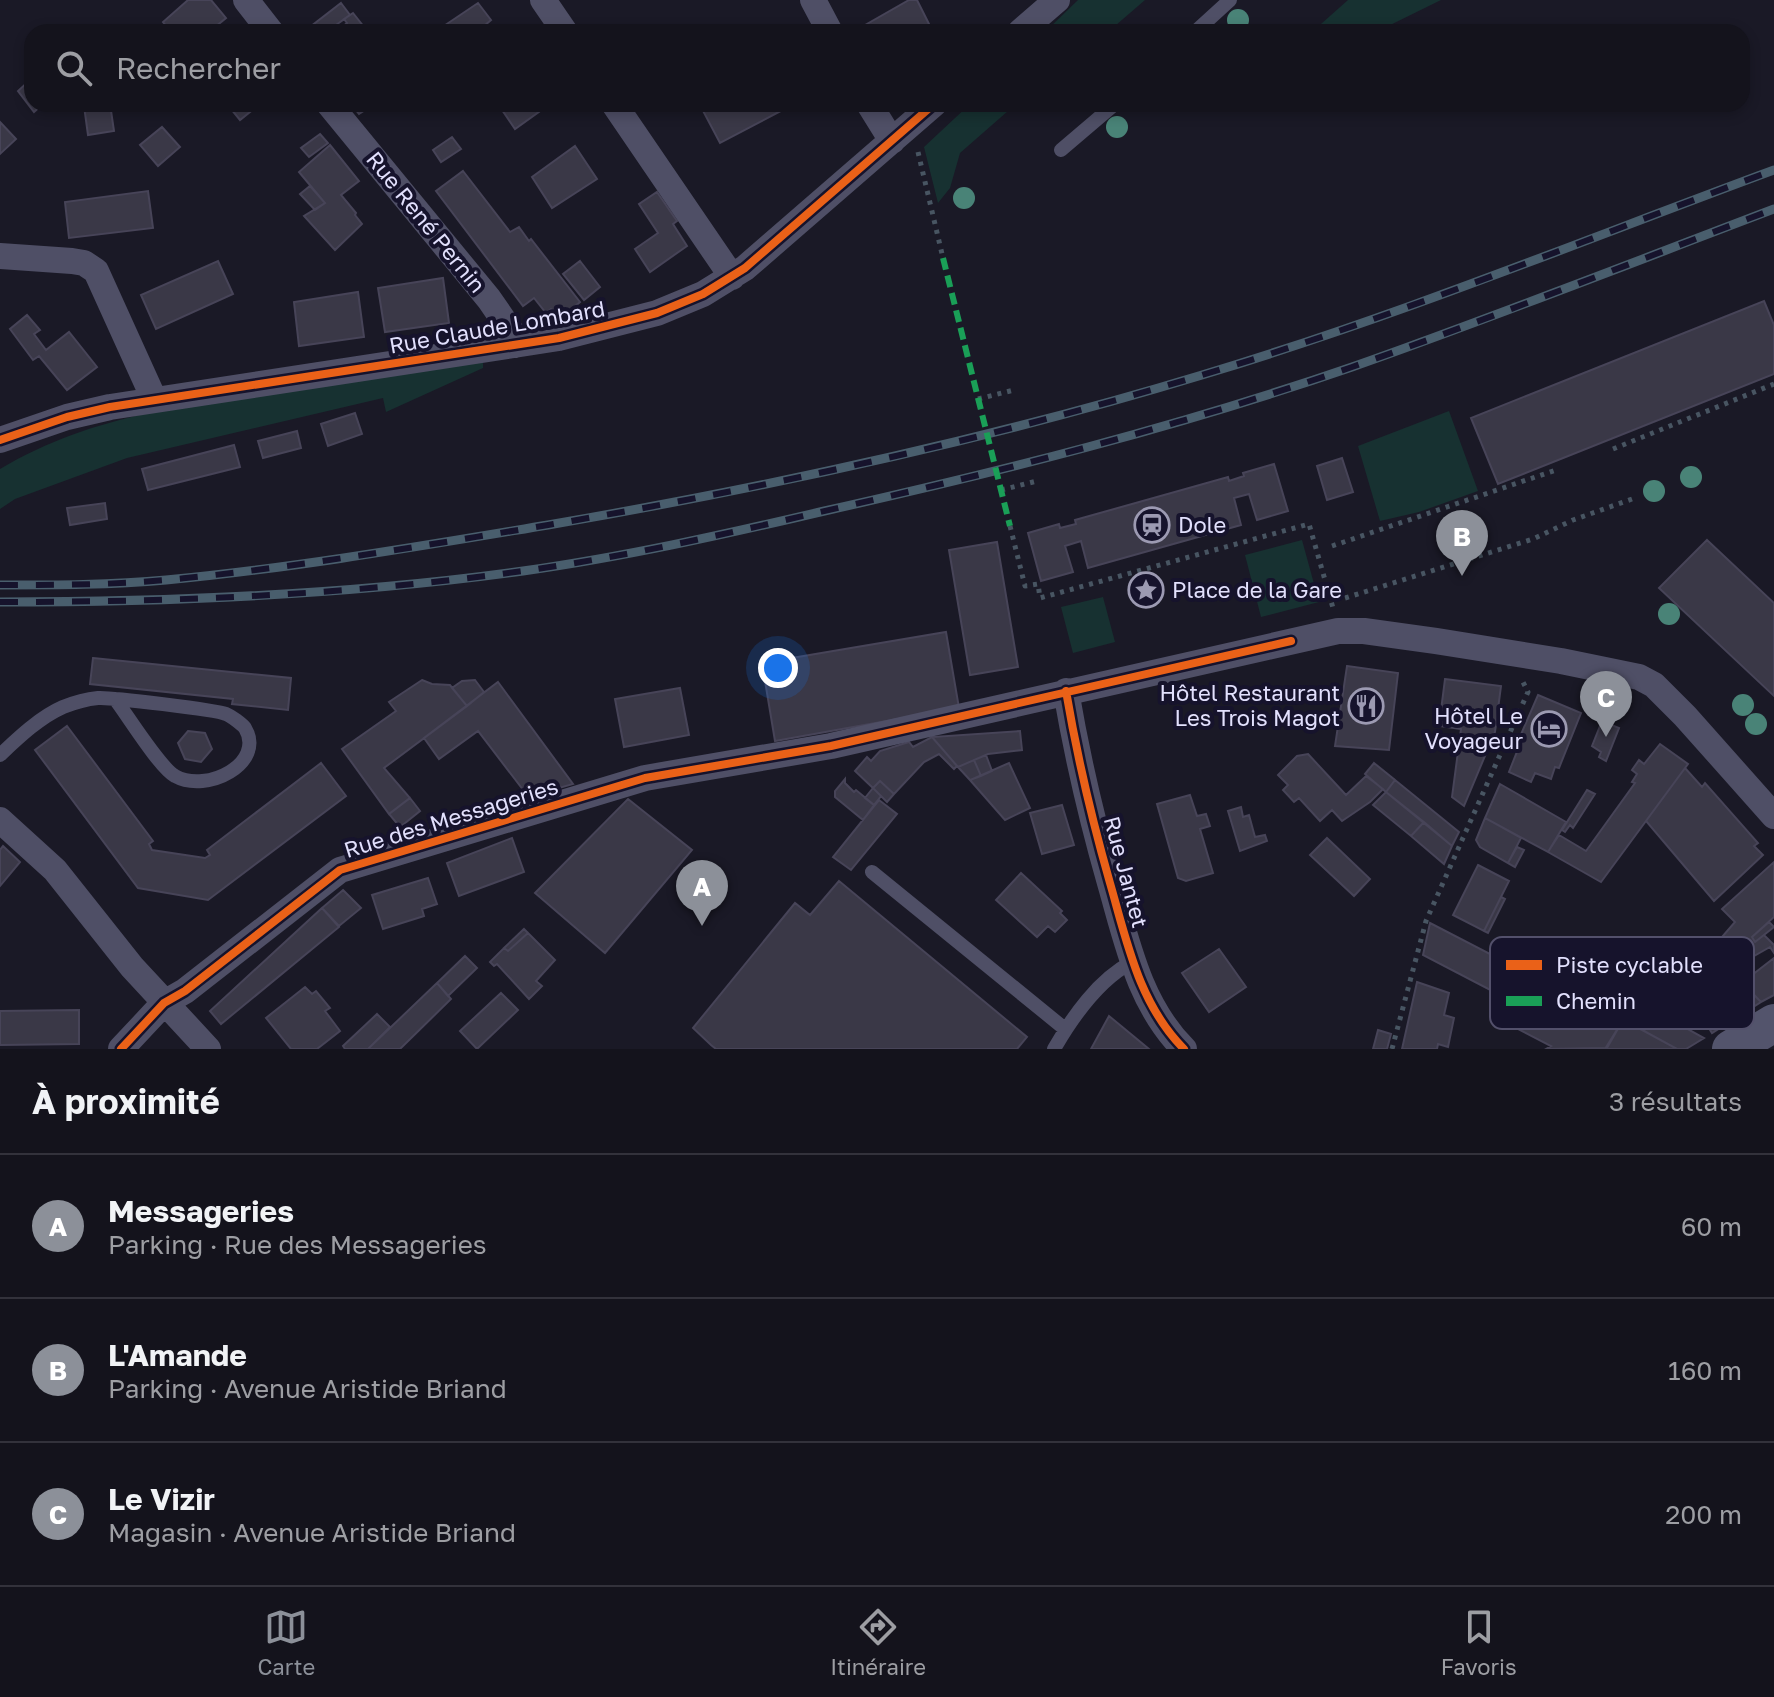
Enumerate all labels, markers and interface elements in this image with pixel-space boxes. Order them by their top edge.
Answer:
search box [24,24,1750,112]
icon: search [52,46,96,90]
text: Rechercher [116,50,281,86]
street label: Rue René Pernin [361,146,492,298]
street label: Rue Claude Lombard [387,294,607,359]
station icon: Dole [1133,506,1171,544]
pin: B [1436,510,1488,576]
place label: Dole [1178,511,1226,538]
place icon: Place de la Gare [1127,571,1165,609]
place label: Place de la Gare [1172,576,1342,603]
your location [758,648,798,688]
pin: C [1580,671,1632,737]
place label: Hôtel Restaurant Les Trois Magot [1159,679,1340,731]
restaurant icon: Hôtel Restaurant Les Trois Magot [1347,687,1385,725]
place label: Hôtel Le Voyageur [1425,702,1523,754]
hotel icon: Hôtel Le Voyageur [1530,710,1568,748]
street label: Rue des Messageries [341,772,561,863]
street label: Rue Jantet [1099,813,1154,931]
pin: A [676,860,728,926]
legend [1490,937,1754,1029]
text: Piste cyclable [1556,951,1703,978]
text: Chemin [1556,987,1636,1014]
text: À proximité [32,1081,220,1121]
text: 3 résultats [1609,1086,1742,1117]
text: Messageries [108,1193,294,1229]
text: A [49,1211,67,1242]
text: 60 m [1681,1211,1742,1242]
text: Parking · Rue des Messageries [108,1229,487,1260]
text: L'Amande [108,1337,247,1373]
text: B [49,1355,67,1386]
text: 160 m [1668,1355,1742,1386]
text: Parking · Avenue Aristide Briand [108,1373,507,1404]
text: Le Vizir [108,1481,215,1517]
text: C [49,1499,67,1530]
text: 200 m [1665,1499,1742,1530]
text: Magasin · Avenue Aristide Briand [108,1517,516,1548]
tab: Carte [257,1605,315,1680]
tab: Itinéraire [830,1605,926,1680]
tab: Favoris [1441,1605,1517,1680]

